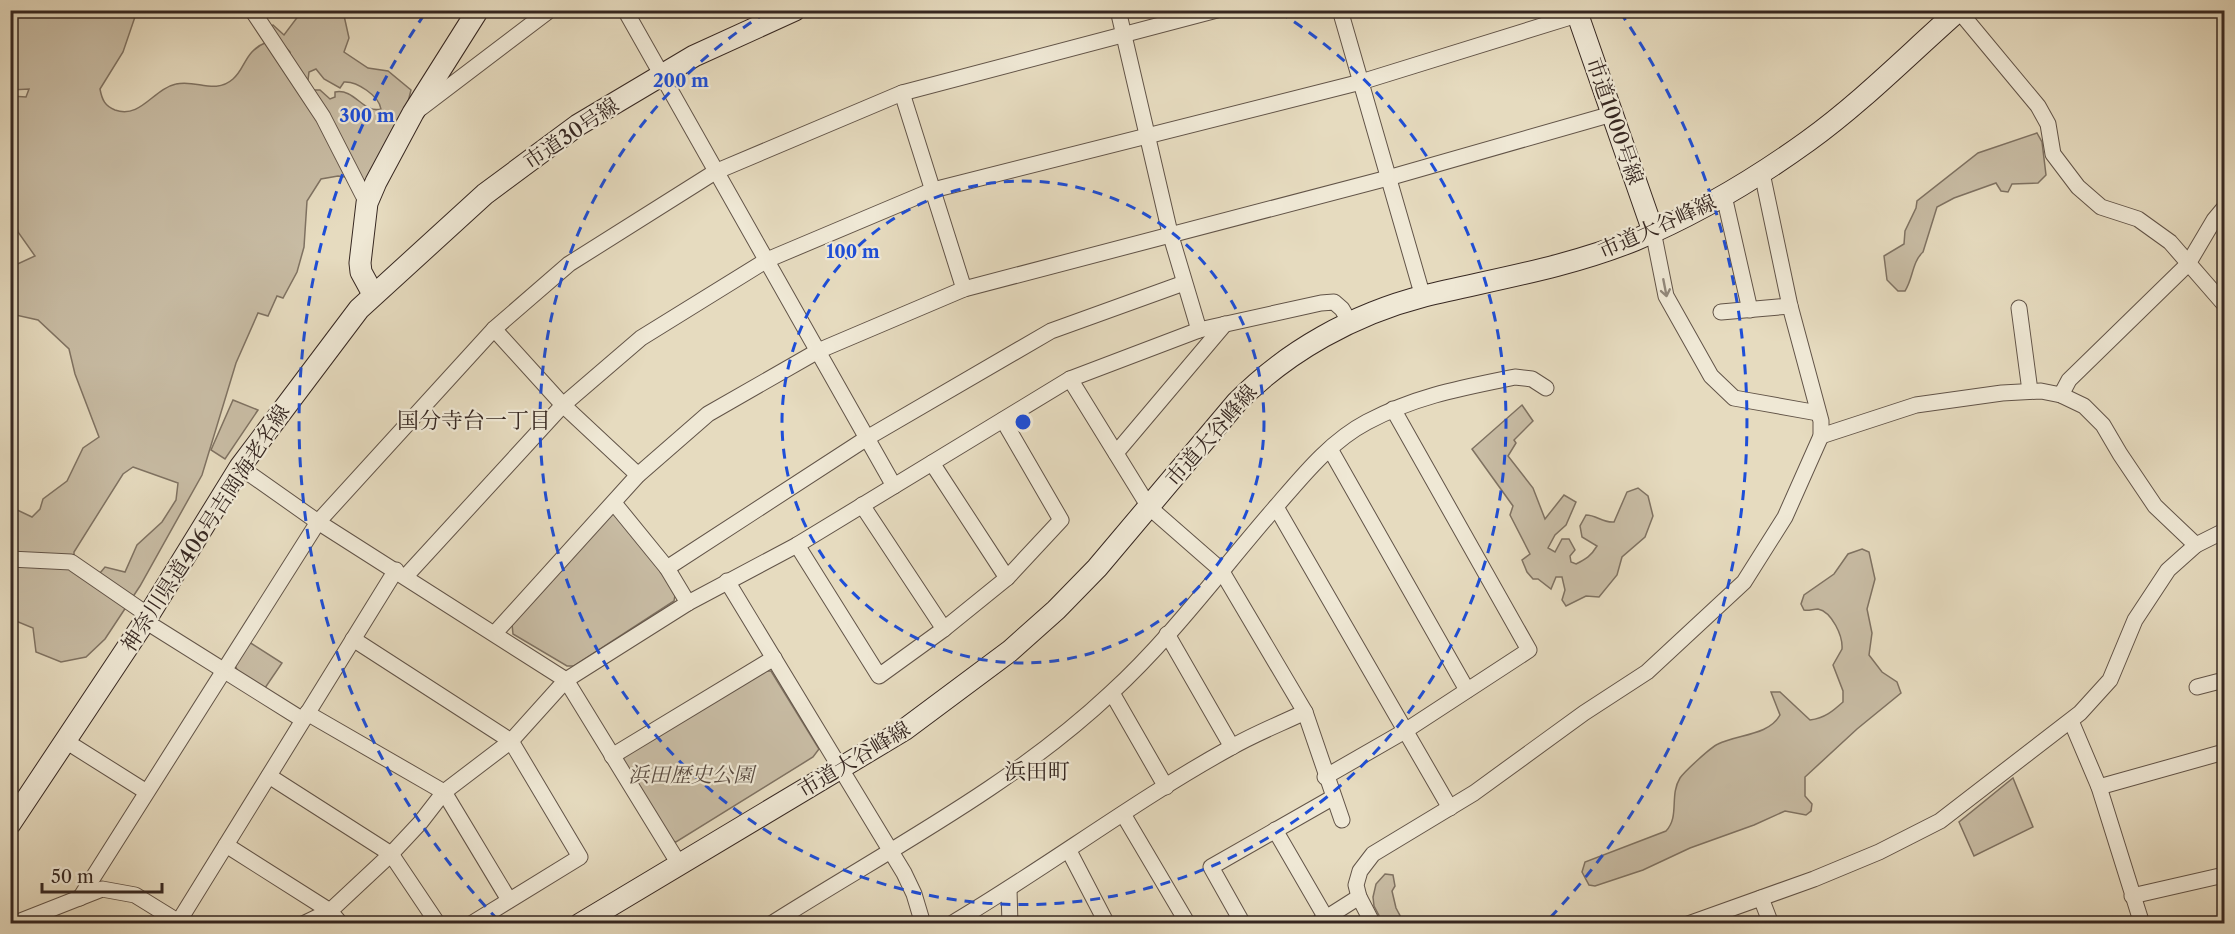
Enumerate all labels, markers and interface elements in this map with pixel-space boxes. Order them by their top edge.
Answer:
street label: 市道1000号線 [1582,54,1648,188]
text: 200 m [653,70,709,92]
street label: 市道30号線 [519,92,623,174]
text: 300 m [339,105,395,127]
street label: 市道大谷峰線 [1594,189,1720,263]
text: 100 m [826,241,880,263]
one-way arrow [1660,278,1671,297]
street label: 市道大谷峰線 [1160,379,1262,491]
street label: 神奈川県道406号吉岡海老名線 [116,400,294,656]
district label: 国分寺台一丁目 [397,407,551,434]
centre of rings [1013,412,1033,432]
street label: 市道大谷峰線 [794,716,914,802]
district label: 浜田町 [1004,758,1070,785]
park label: 浜田歴史公園 [628,762,757,787]
scale bar [42,856,162,894]
text: 50 m [51,866,94,888]

